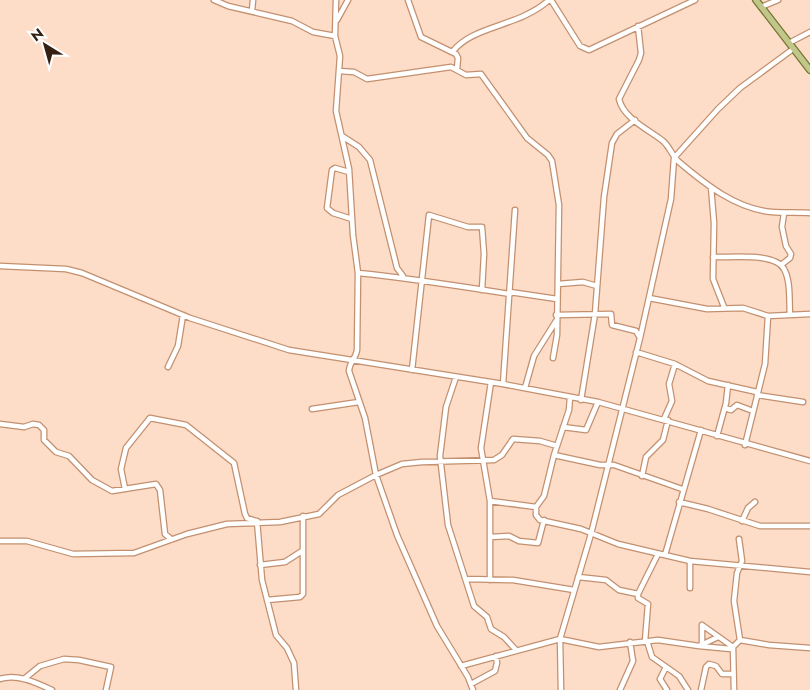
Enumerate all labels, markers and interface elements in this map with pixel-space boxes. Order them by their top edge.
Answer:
north arrow [20,20,70,70]
text: N [27,23,48,46]

